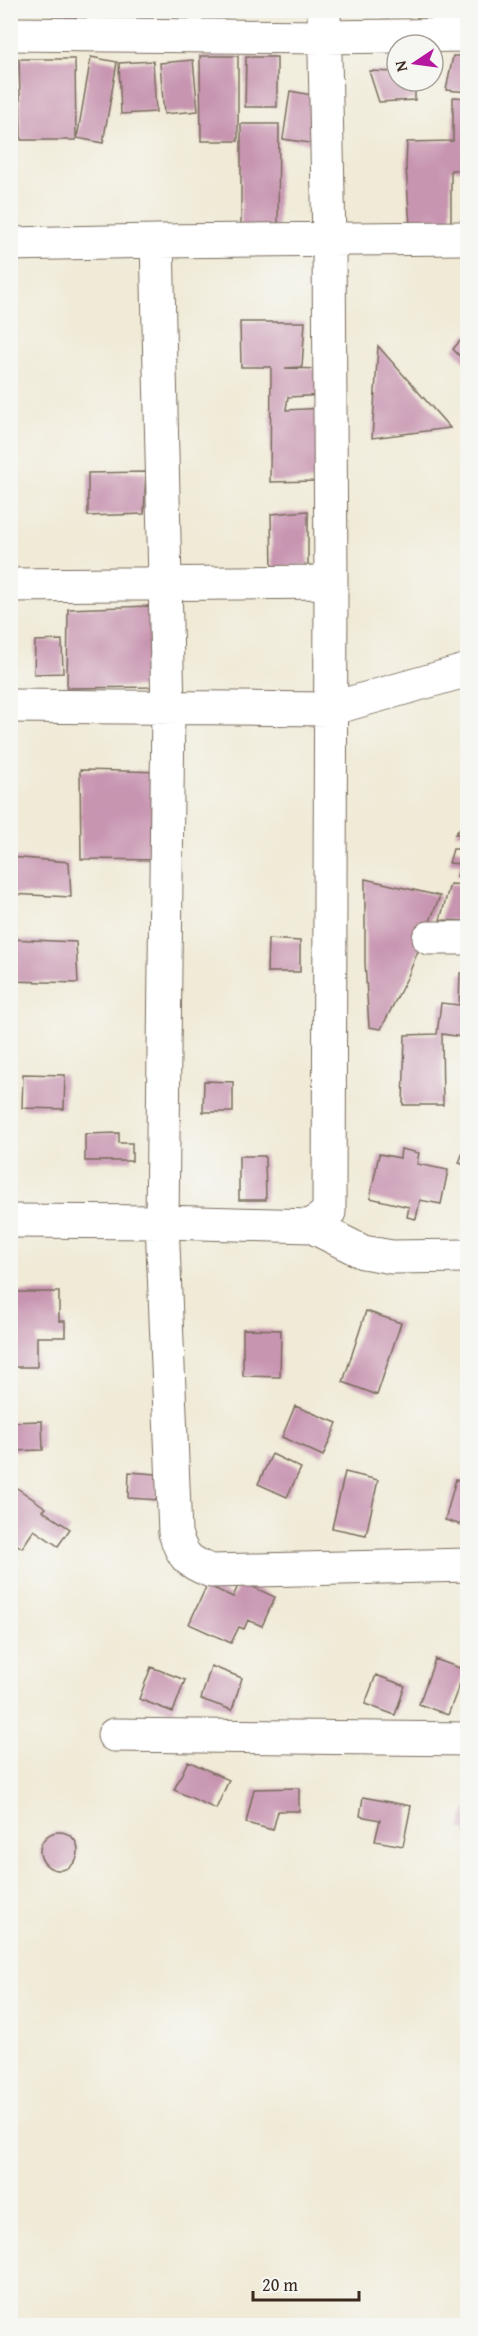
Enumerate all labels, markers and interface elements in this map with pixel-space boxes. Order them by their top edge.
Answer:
north arrow [385,33,445,93]
text: N [387,58,413,74]
scale bar [253,2264,360,2302]
text: 20 m [262,2271,298,2298]

